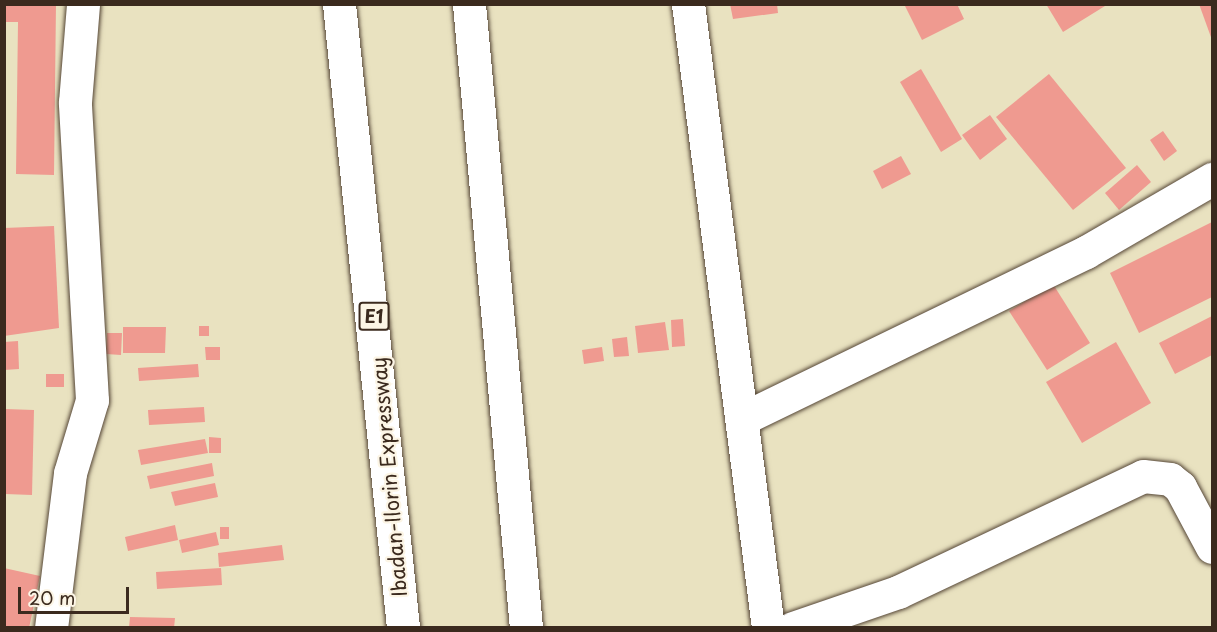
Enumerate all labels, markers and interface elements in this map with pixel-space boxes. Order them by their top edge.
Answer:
road number: E1 [358,301,391,331]
street label: Ibadan-Ilorin Expressway [366,355,412,599]
scale bar [21,575,132,613]
text: 20 m [29,584,75,611]

